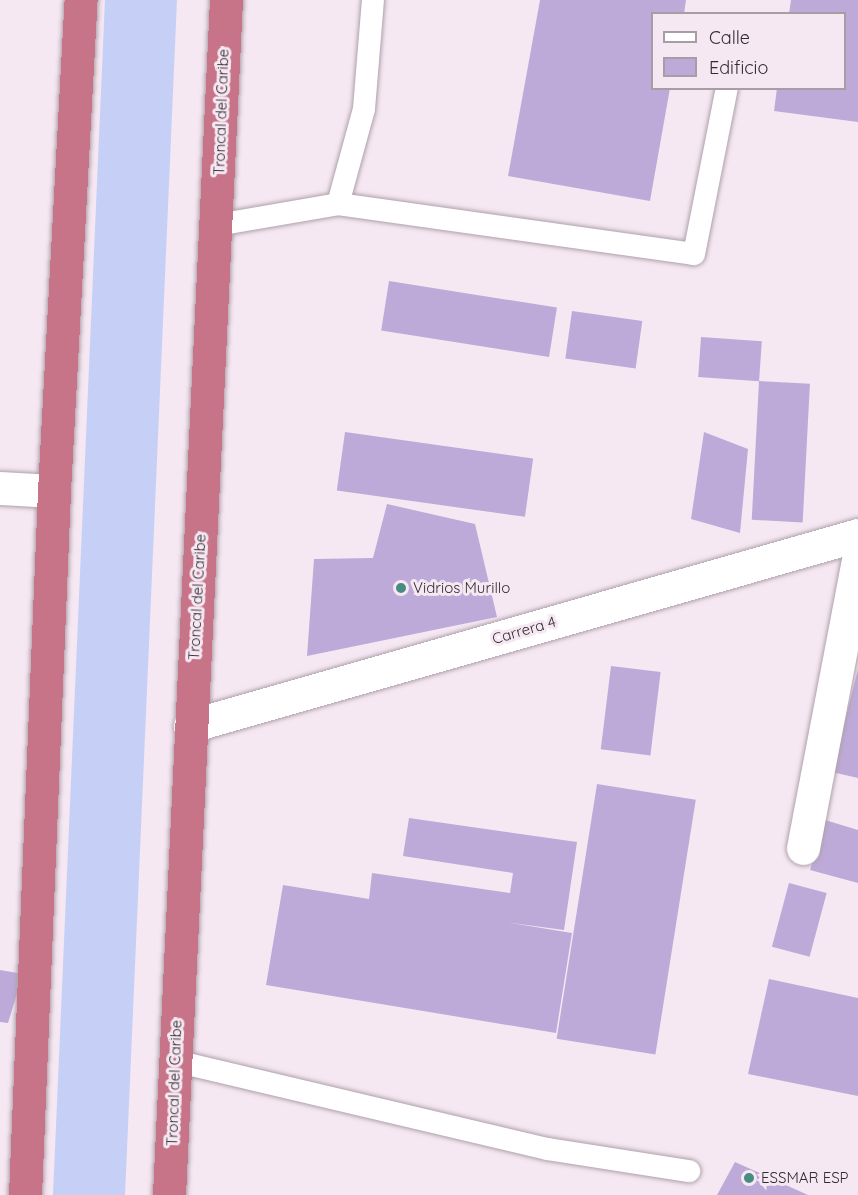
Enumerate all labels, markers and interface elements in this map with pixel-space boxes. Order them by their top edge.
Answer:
legend [651,12,846,90]
text: Calle [709,26,750,49]
street label: Troncal del Caribe [210,49,232,175]
text: Edificio [709,56,768,79]
street label: Troncal del Caribe [185,533,209,661]
place label: Vidrios Murillo [413,579,510,597]
marker: Vidrios Murillo [394,581,408,595]
street label: Carrera 4 [490,612,558,648]
street label: Troncal del Caribe [163,1020,185,1146]
place label: ESSMAR ESP [761,1169,849,1187]
marker: ESSMAR ESP [742,1171,756,1185]

